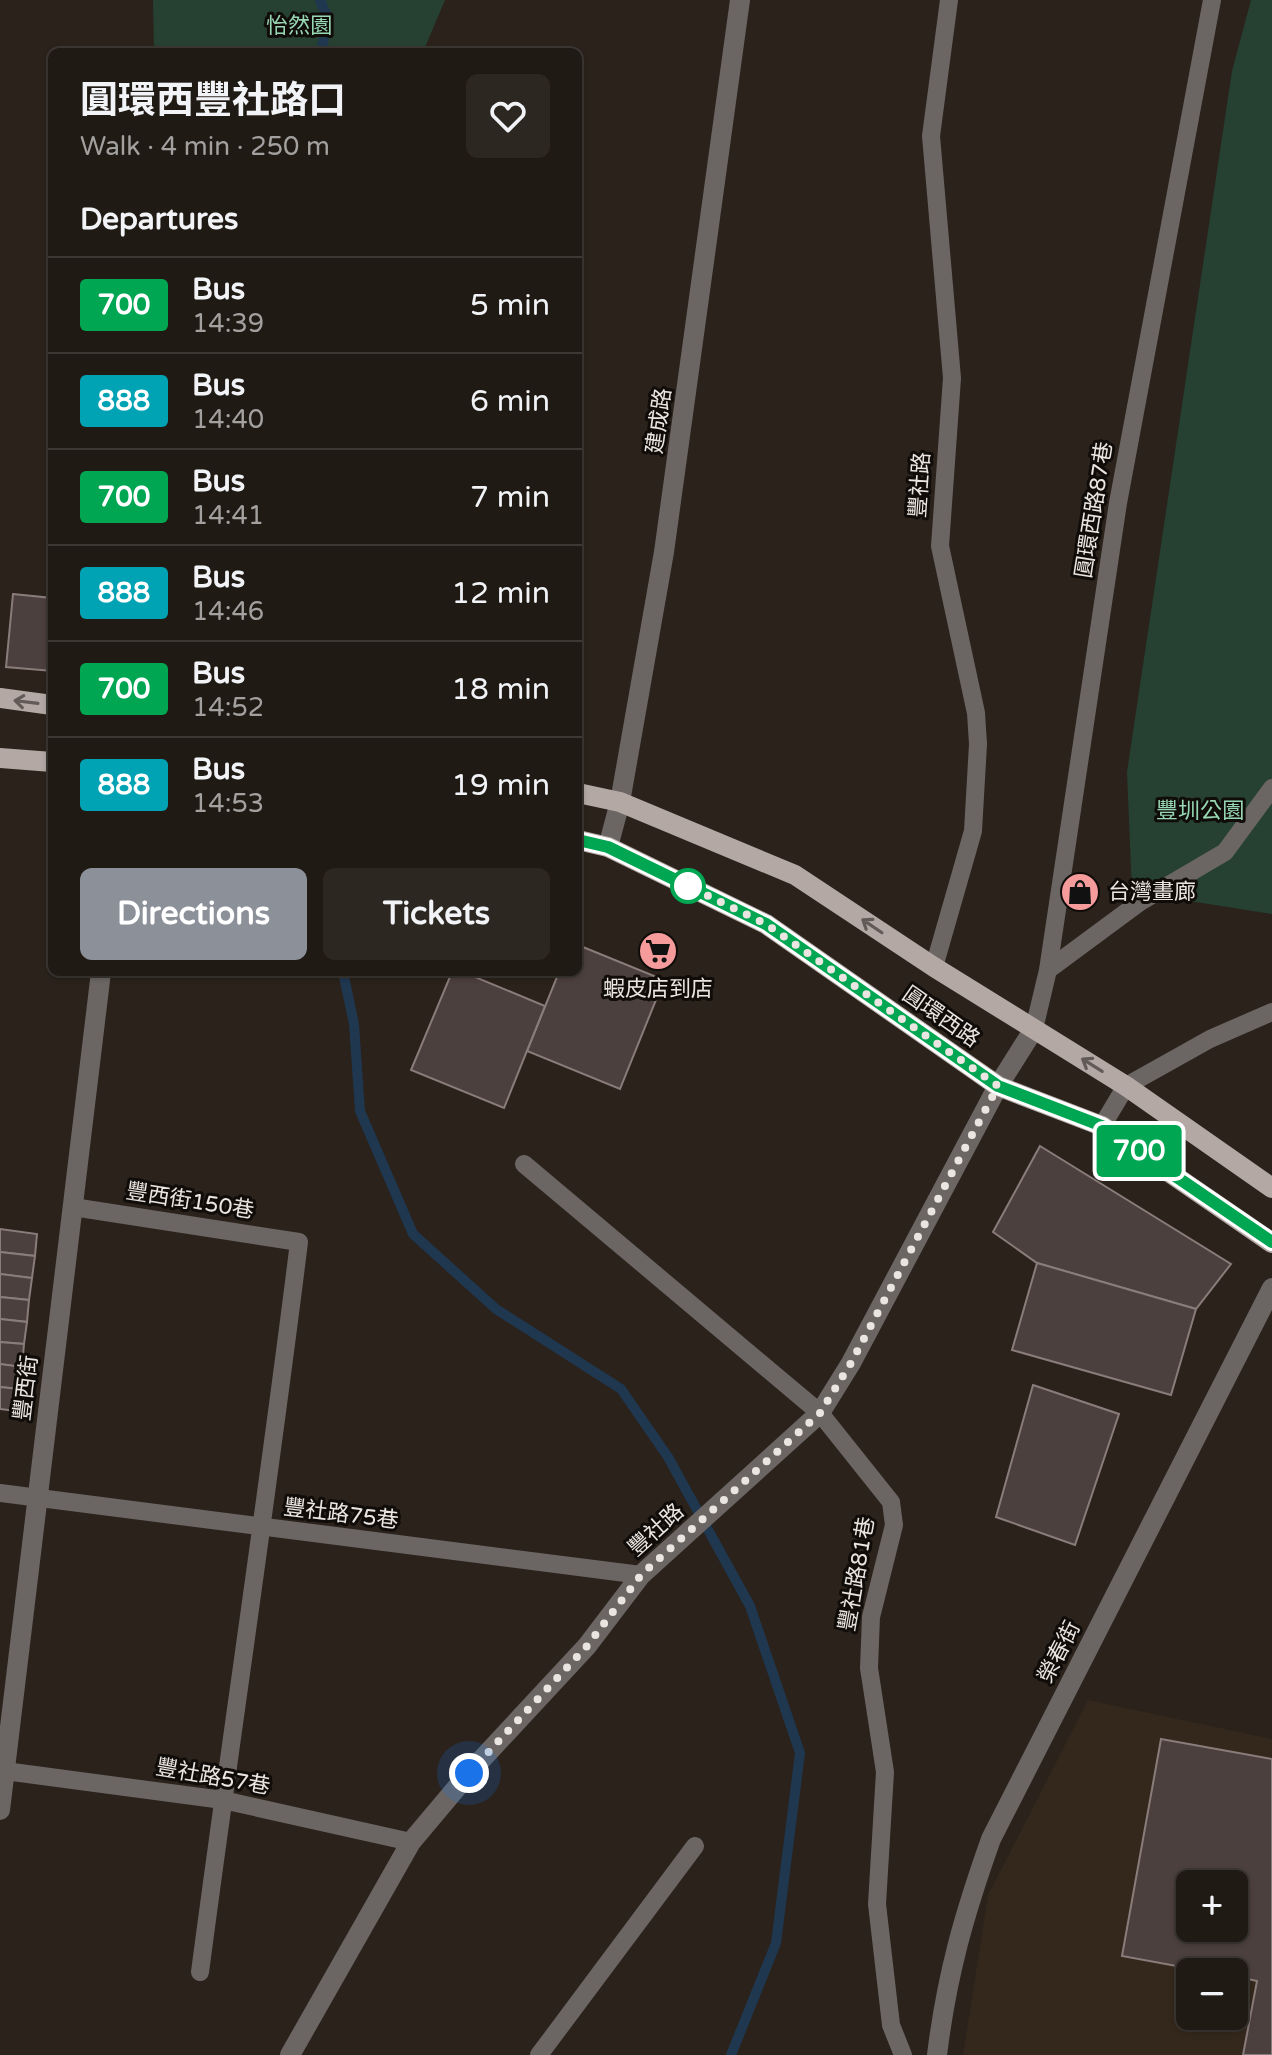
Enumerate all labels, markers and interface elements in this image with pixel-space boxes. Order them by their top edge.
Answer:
park label: 怡然園 [266,13,332,39]
button: heart [466,74,550,158]
text: 圓環西豐社路口 [80,78,346,124]
text: Walk · 4 min · 250 m [80,131,330,162]
text: Departures [80,201,238,238]
text: Bus [192,271,245,308]
text: 5 min [470,287,550,324]
text: 700 [98,288,150,322]
text: 14:39 [192,308,264,339]
text: Bus [192,367,245,404]
text: 6 min [470,383,550,420]
text: 888 [98,384,150,418]
street label: 建成路 [642,387,676,455]
text: 14:40 [192,404,264,435]
street label: 圓環西路87巷 [1070,440,1118,580]
street label: 豐社路 [905,451,935,519]
text: Bus [192,463,245,500]
text: 7 min [470,479,550,516]
text: 700 [98,480,150,514]
text: 14:41 [192,500,264,531]
text: Bus [192,559,245,596]
text: 12 min [451,575,550,612]
text: 888 [98,576,150,610]
text: 14:46 [192,596,264,627]
text: Bus [192,655,245,692]
text: 18 min [451,671,550,708]
text: 700 [98,672,150,706]
text: 14:52 [192,692,264,723]
one-way arrow [13,694,40,709]
text: Bus [192,751,245,788]
text: 19 min [451,767,550,804]
text: 888 [98,768,150,802]
text: 14:53 [192,788,264,819]
park label: 豐圳公園 [1156,798,1244,824]
button: Directions [80,868,307,960]
button: Tickets [323,868,550,960]
unlabelled marker [671,869,705,903]
shop icon: 台灣畫廊 [1059,871,1101,913]
place label: 台灣畫廊 [1108,879,1196,905]
one-way arrow [861,918,884,934]
supermarket icon: 蝦皮店到店 [637,930,679,972]
place label: 蝦皮店到店 [603,976,713,1002]
street label: 圓環西路 [897,981,985,1053]
one-way arrow [1081,1057,1104,1073]
line badge: 700 [1093,1125,1185,1177]
text: 700 [1113,1134,1165,1168]
street label: 豐西街150巷 [124,1178,256,1224]
street label: 豐西街 [9,1354,43,1422]
street label: 豐社路75巷 [282,1494,400,1534]
street label: 豐社路 [623,1498,689,1562]
street label: 豐社路81巷 [834,1515,880,1633]
street label: 榮春街 [1032,1617,1086,1687]
your location [449,1753,489,1793]
street label: 豐社路57巷 [154,1754,272,1800]
map controls [1176,1870,1248,2030]
button: + [1176,1870,1248,1942]
button: − [1176,1958,1248,2030]

